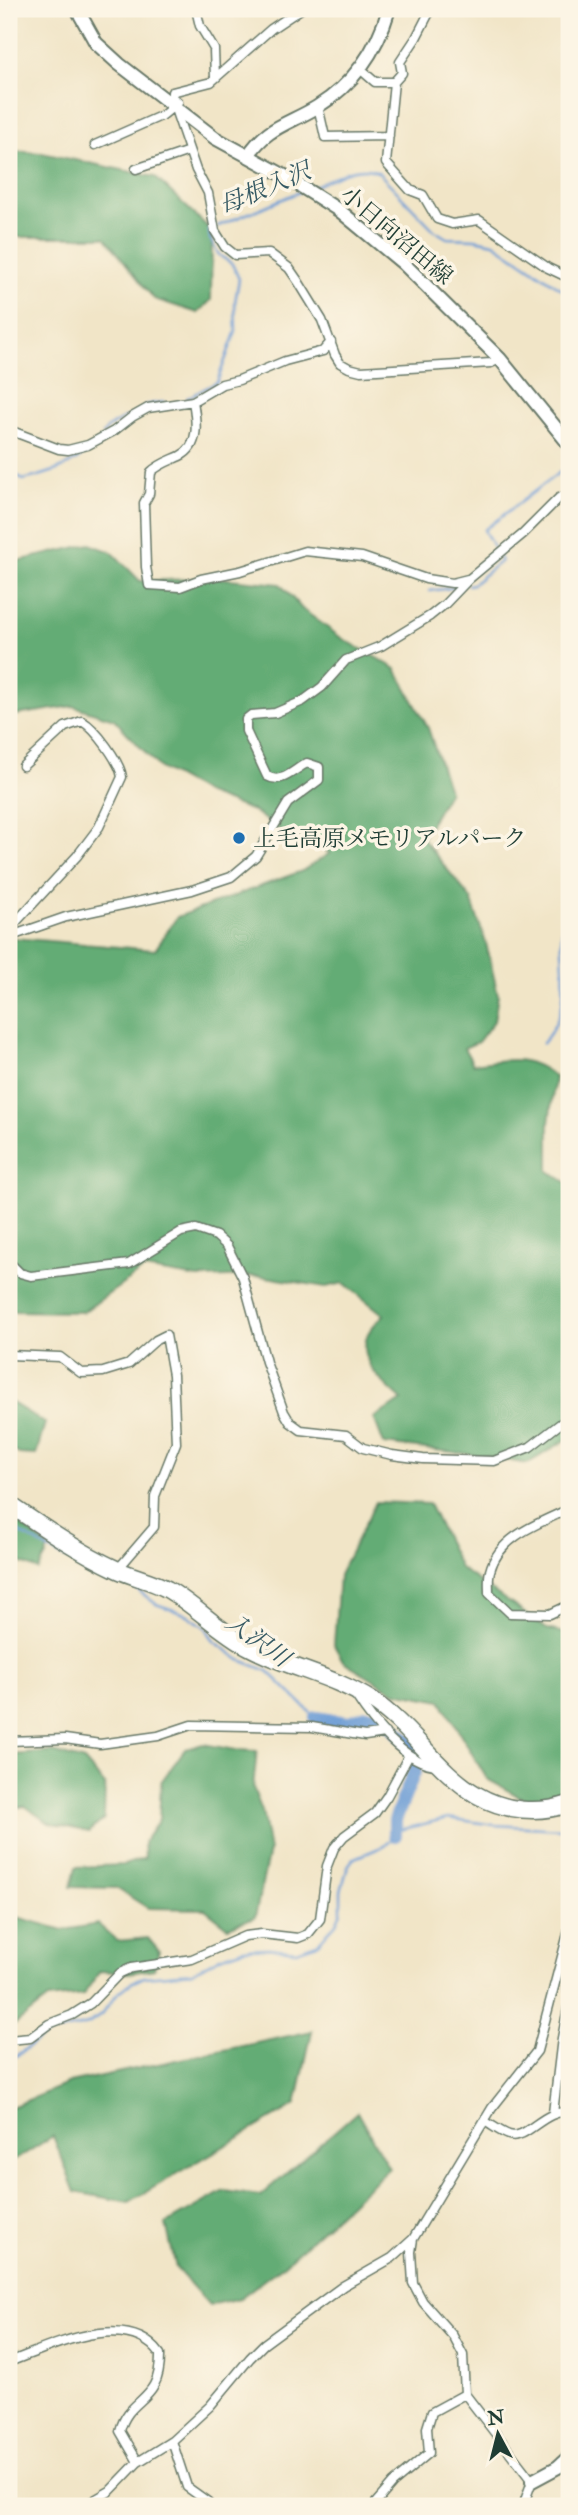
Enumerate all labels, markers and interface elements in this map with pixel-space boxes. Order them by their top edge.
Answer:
water label: 母根入沢 [215,154,318,221]
street label: 小日向沼田線 [335,180,459,291]
place label: 上毛高原メモリアルパーク [253,824,526,853]
marker: 上毛高原メモリアルパーク [231,830,247,846]
water label: 入沢川 [219,1607,298,1676]
north arrow [462,2400,532,2470]
text: N [485,2405,507,2431]

